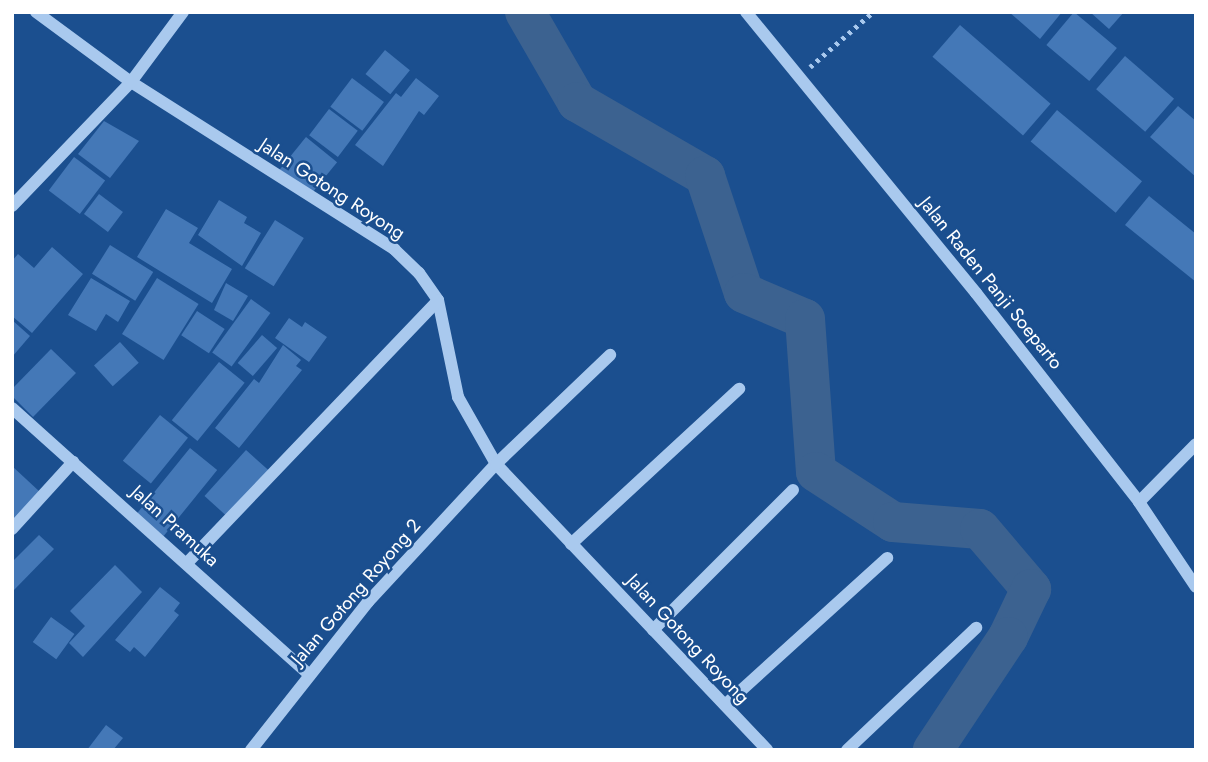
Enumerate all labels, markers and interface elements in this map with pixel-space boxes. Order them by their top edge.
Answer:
street label: Jalan Gotong Royong [255,133,409,245]
street label: Jalan Raden Panji Soeparto [914,192,1068,374]
street label: Jalan Pramuka [126,480,224,572]
street label: Jalan Gotong Royong 2 [286,514,426,670]
street label: Jalan Gotong Royong [622,569,754,709]

